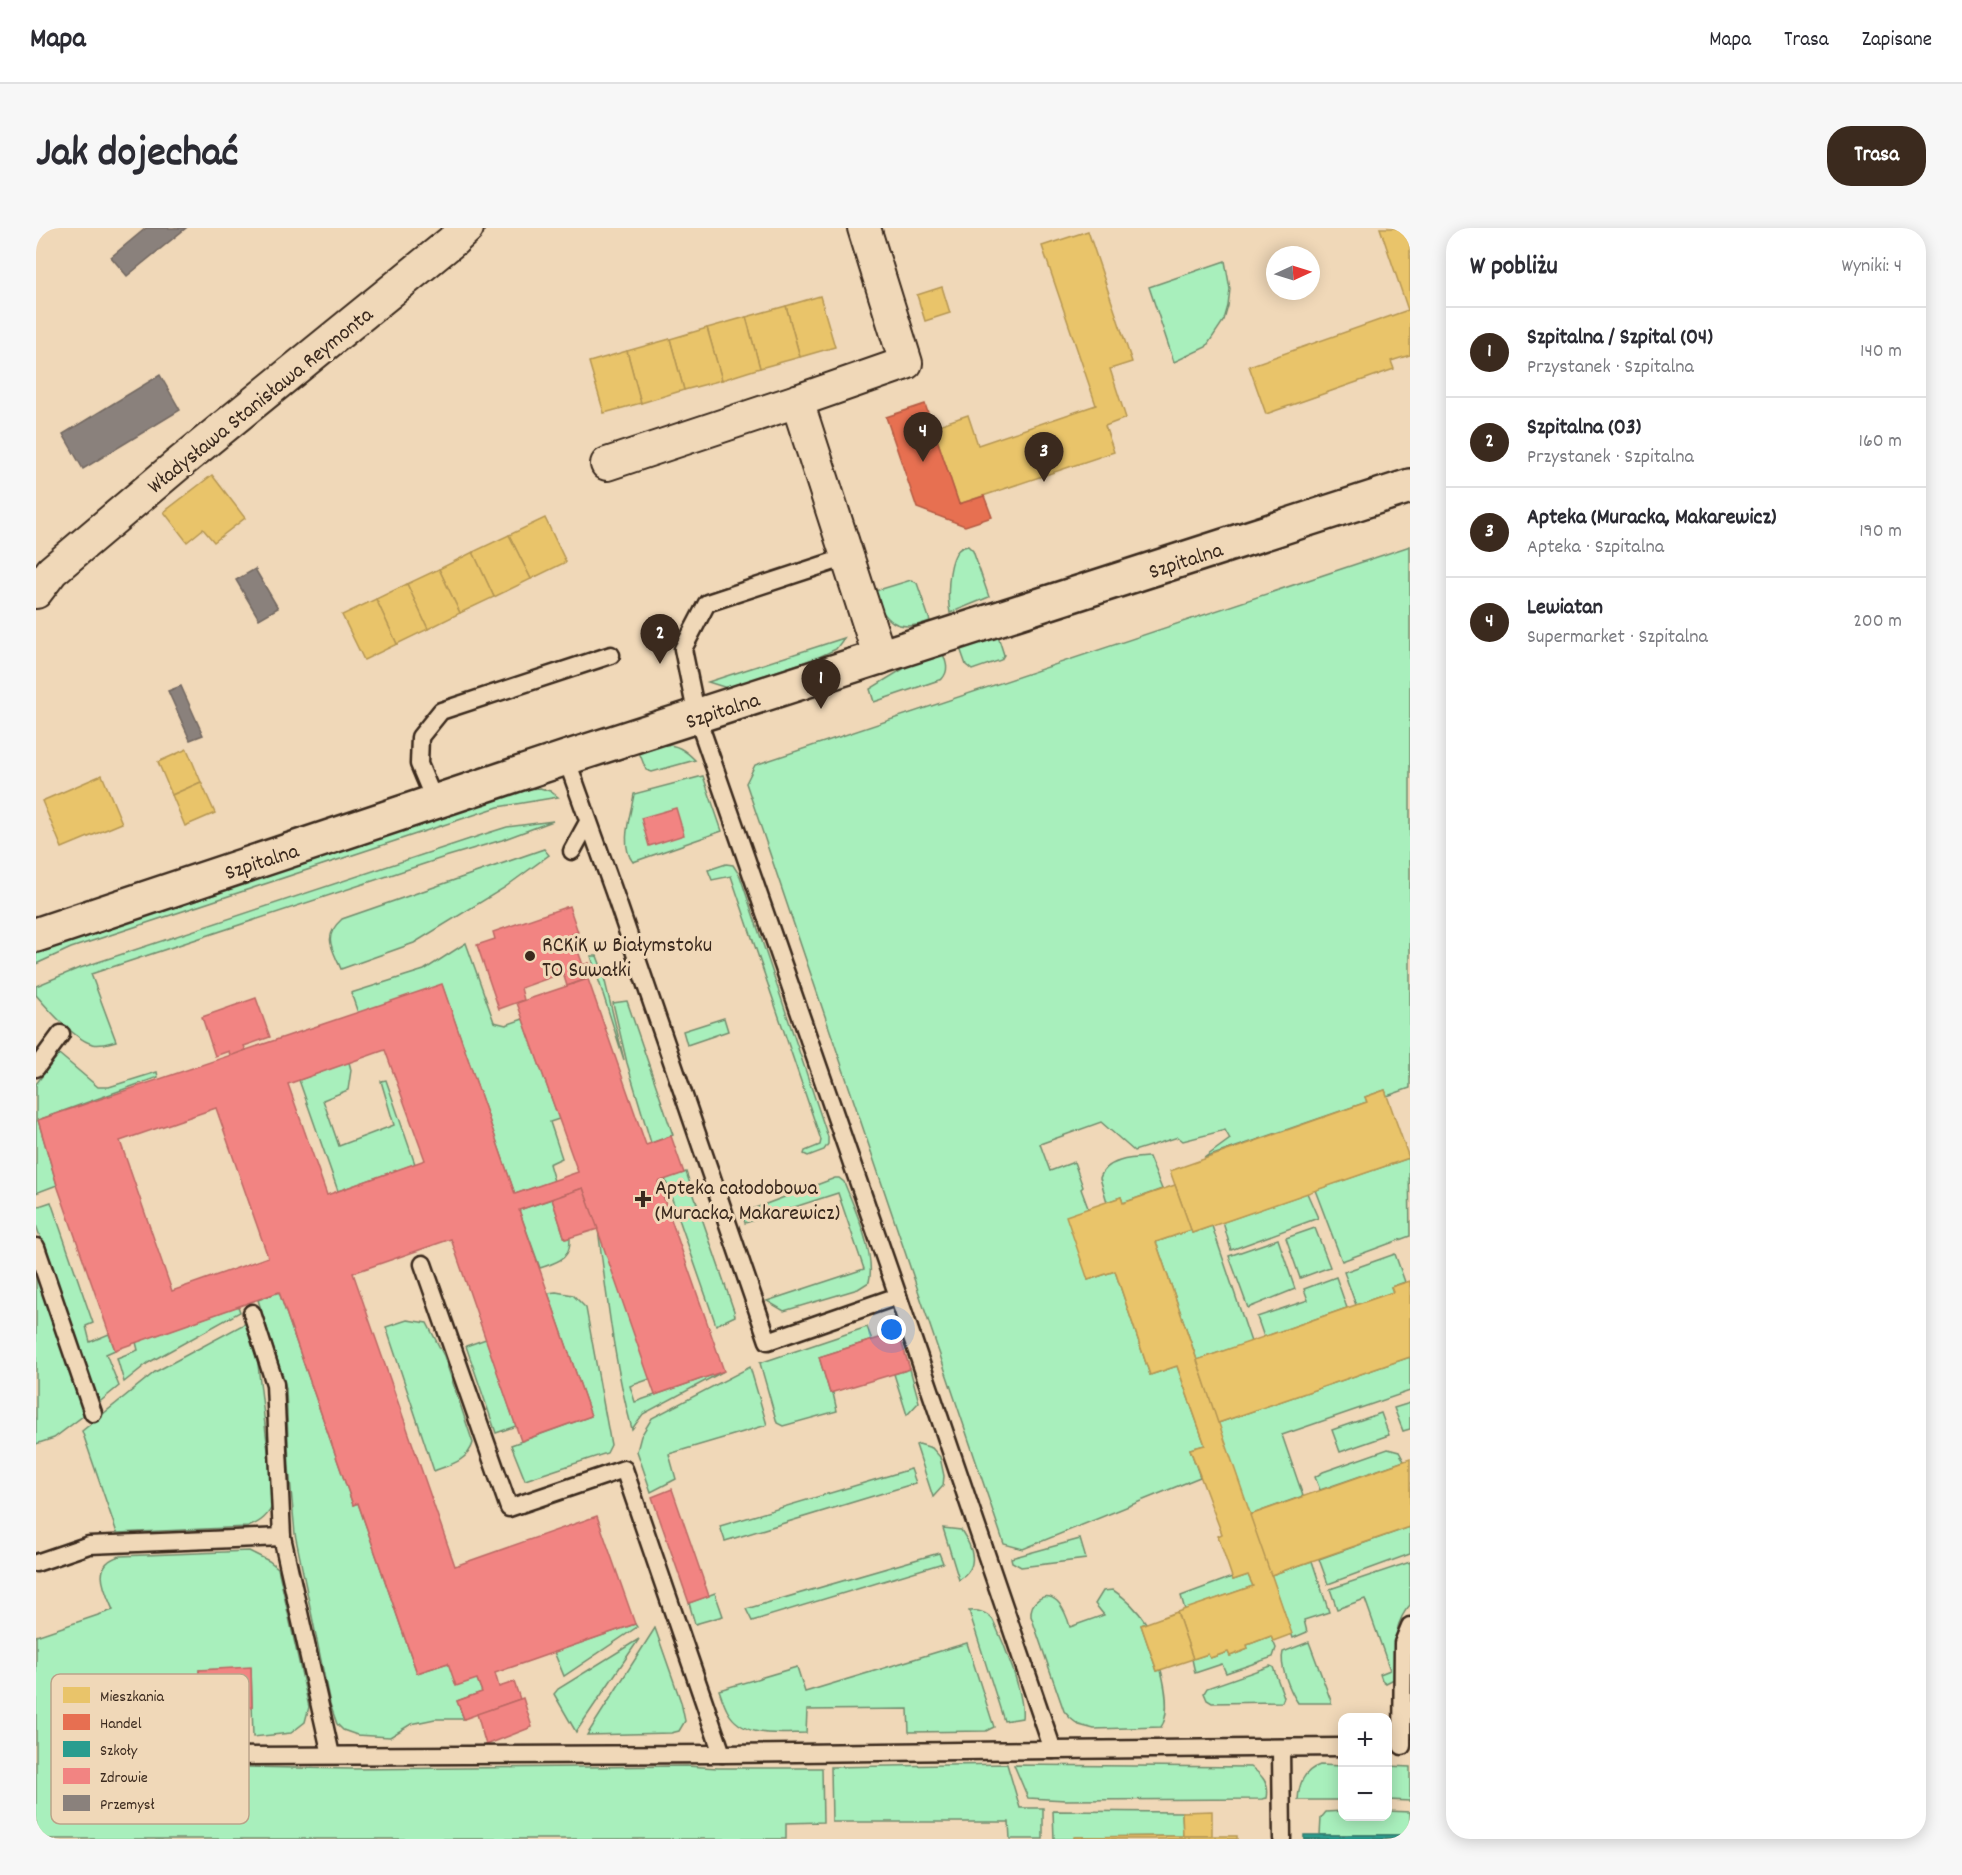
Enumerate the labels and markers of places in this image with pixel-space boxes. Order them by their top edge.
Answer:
pin: 4 [904,412,942,462]
pin: 3 [1024,432,1064,482]
pin: 2 [640,614,680,664]
pin: 1 [802,660,840,709]
place label: RCKiK w Białymstoku TO Suwałki [542,931,712,987]
marker: RCKiK w Białymstoku TO Suwałki [523,949,537,963]
place label: Apteka całodobowa (Muracka, Makarewicz) [655,1174,840,1230]
marker: Apteka całodobowa (Muracka, Makarewicz) [636,1192,650,1206]

